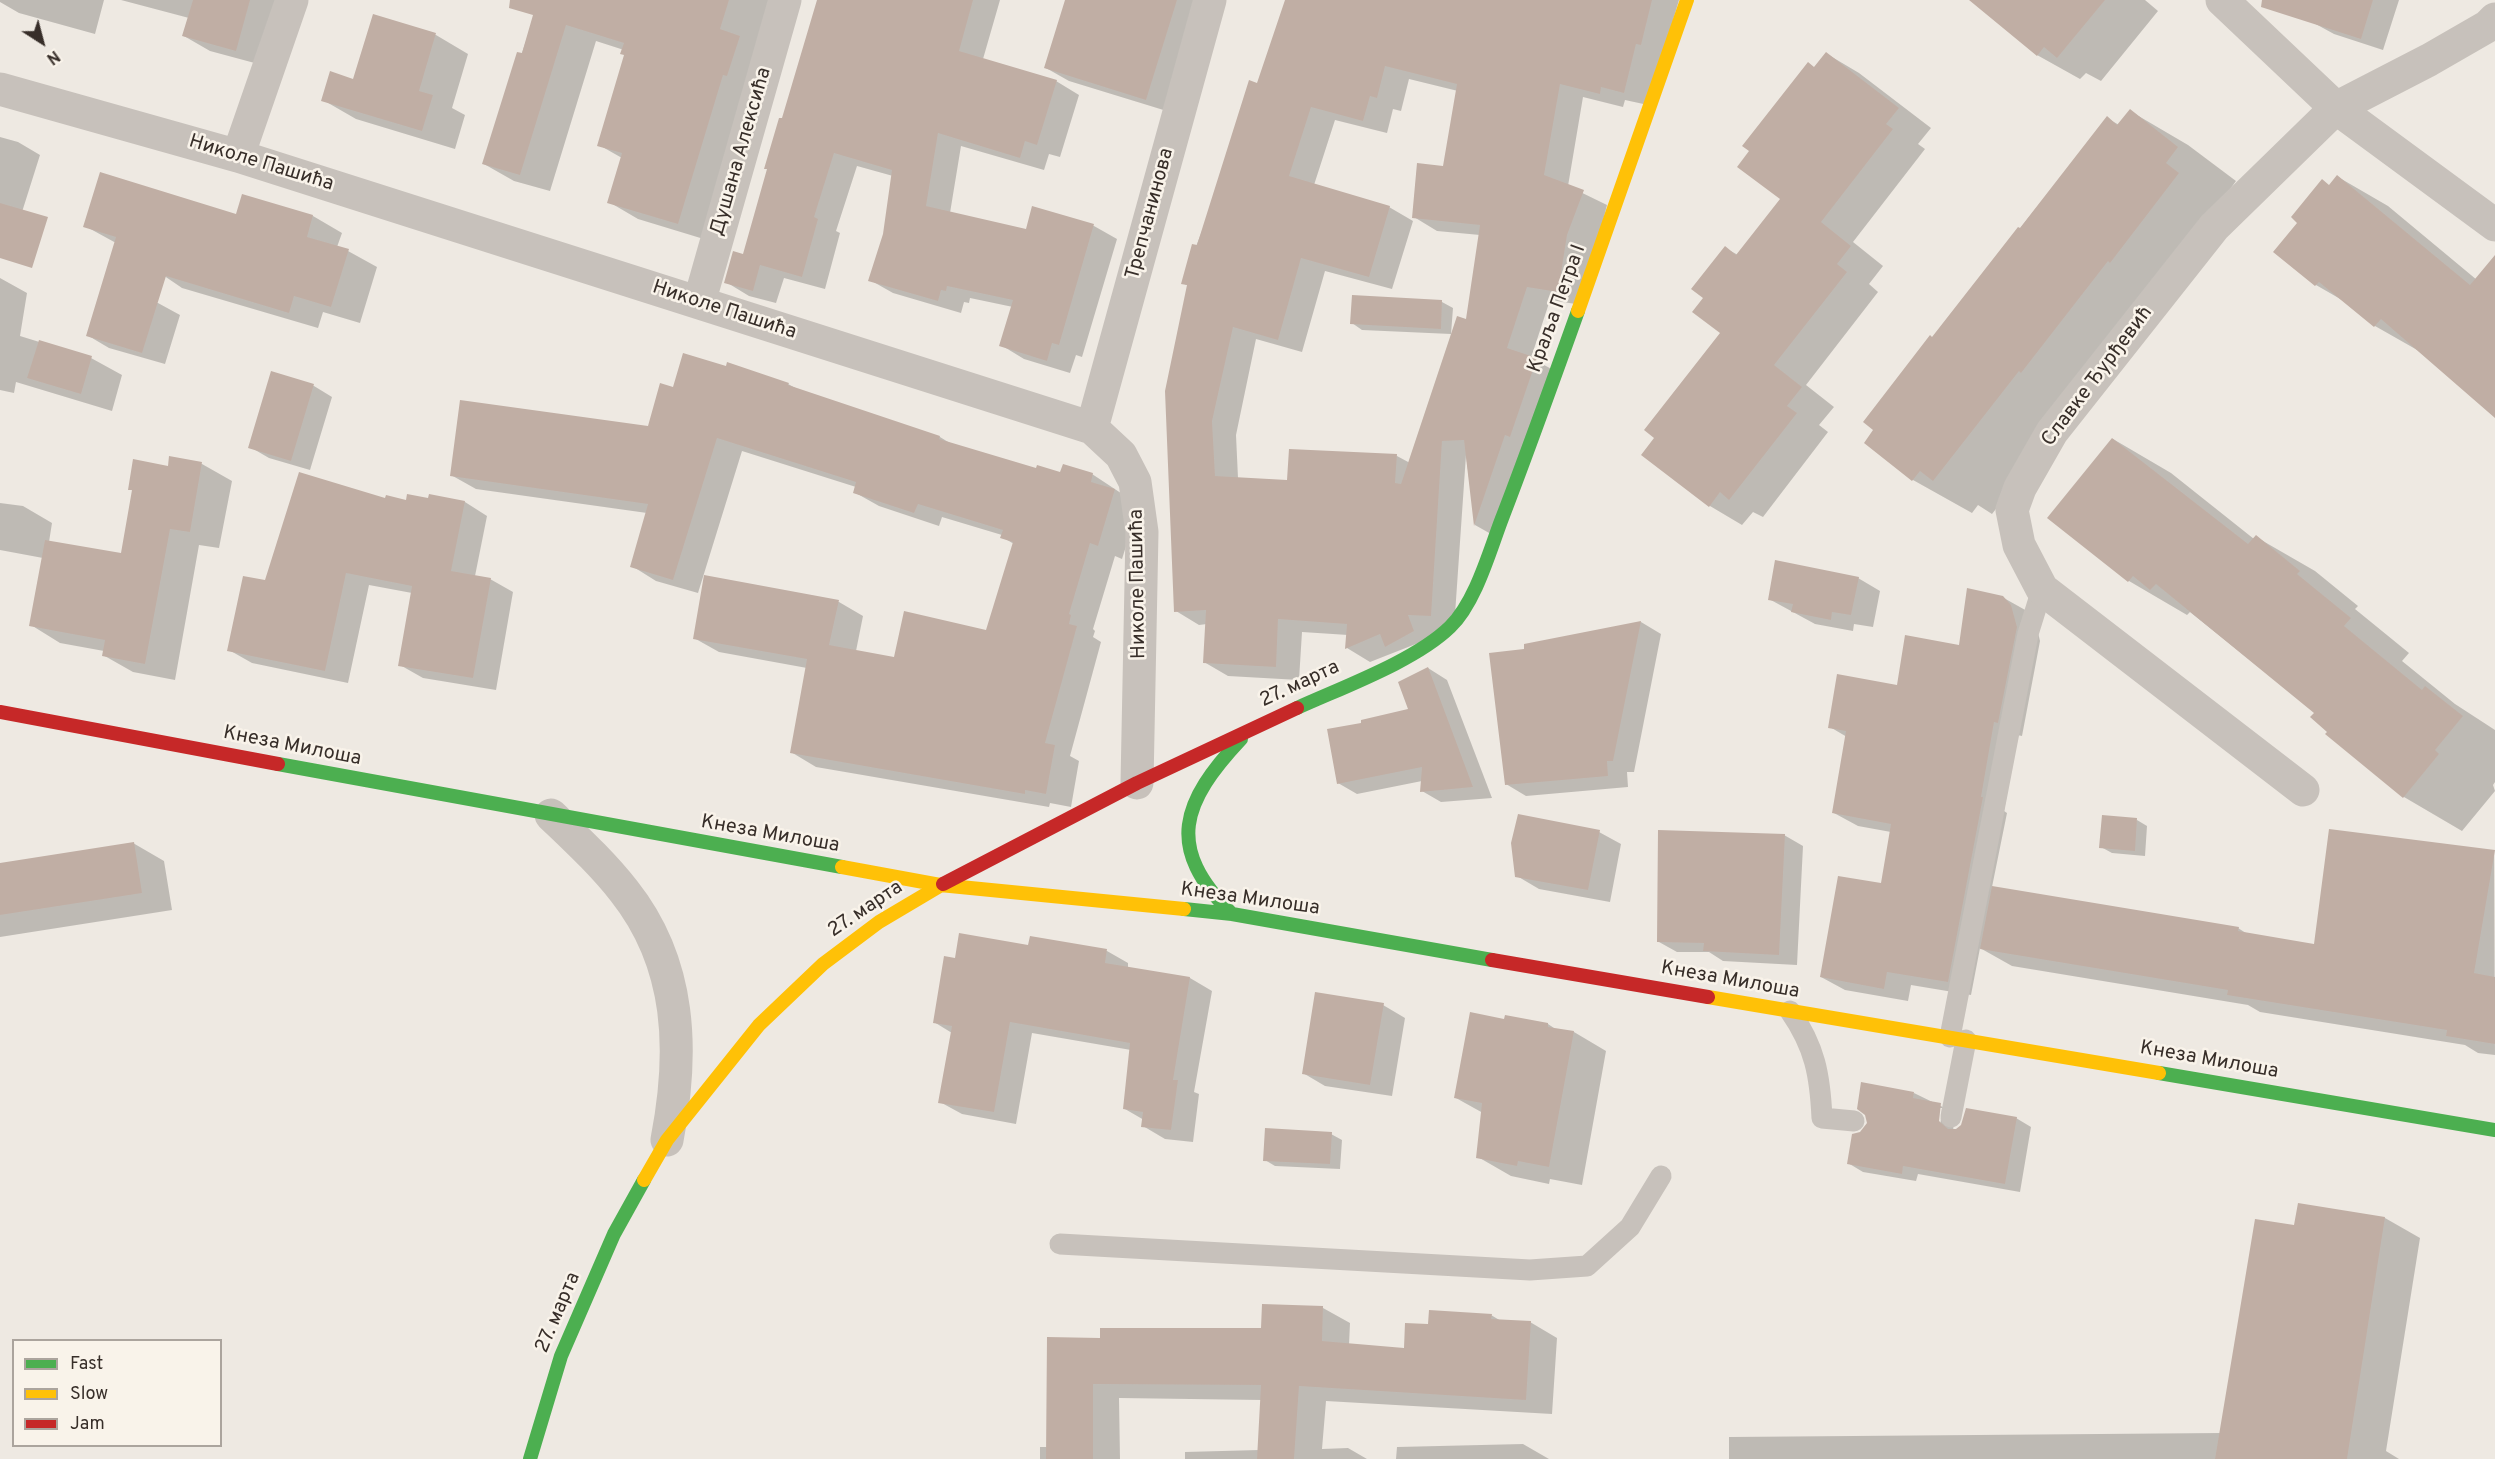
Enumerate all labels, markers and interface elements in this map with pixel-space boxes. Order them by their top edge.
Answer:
north arrow [12,12,72,72]
text: N [42,45,63,68]
street label: Душана Алексића [706,65,778,239]
street label: Николе Пашића [186,131,336,197]
street label: Трепчанинова [1122,146,1180,282]
street label: Краља Петра I [1524,242,1592,376]
street label: Николе Пашића [649,276,799,346]
street label: Славке Ђурђевић [2037,302,2159,452]
street label: Николе Пашића [1126,509,1152,659]
street label: 27. марта [1256,656,1344,714]
street label: Кнеза Милоша [221,722,363,772]
street label: Кнеза Милоша [699,811,841,859]
street label: 27. марта [824,876,908,944]
street label: Кнеза Милоша [1179,878,1321,922]
street label: Кнеза Милоша [1659,957,1801,1005]
street label: Кнеза Милоша [2138,1037,2280,1085]
street label: 27. марта [531,1269,587,1357]
legend [12,1339,222,1447]
text: Fast [70,1353,103,1376]
text: Slow [70,1383,108,1406]
text: Jam [70,1413,105,1436]

